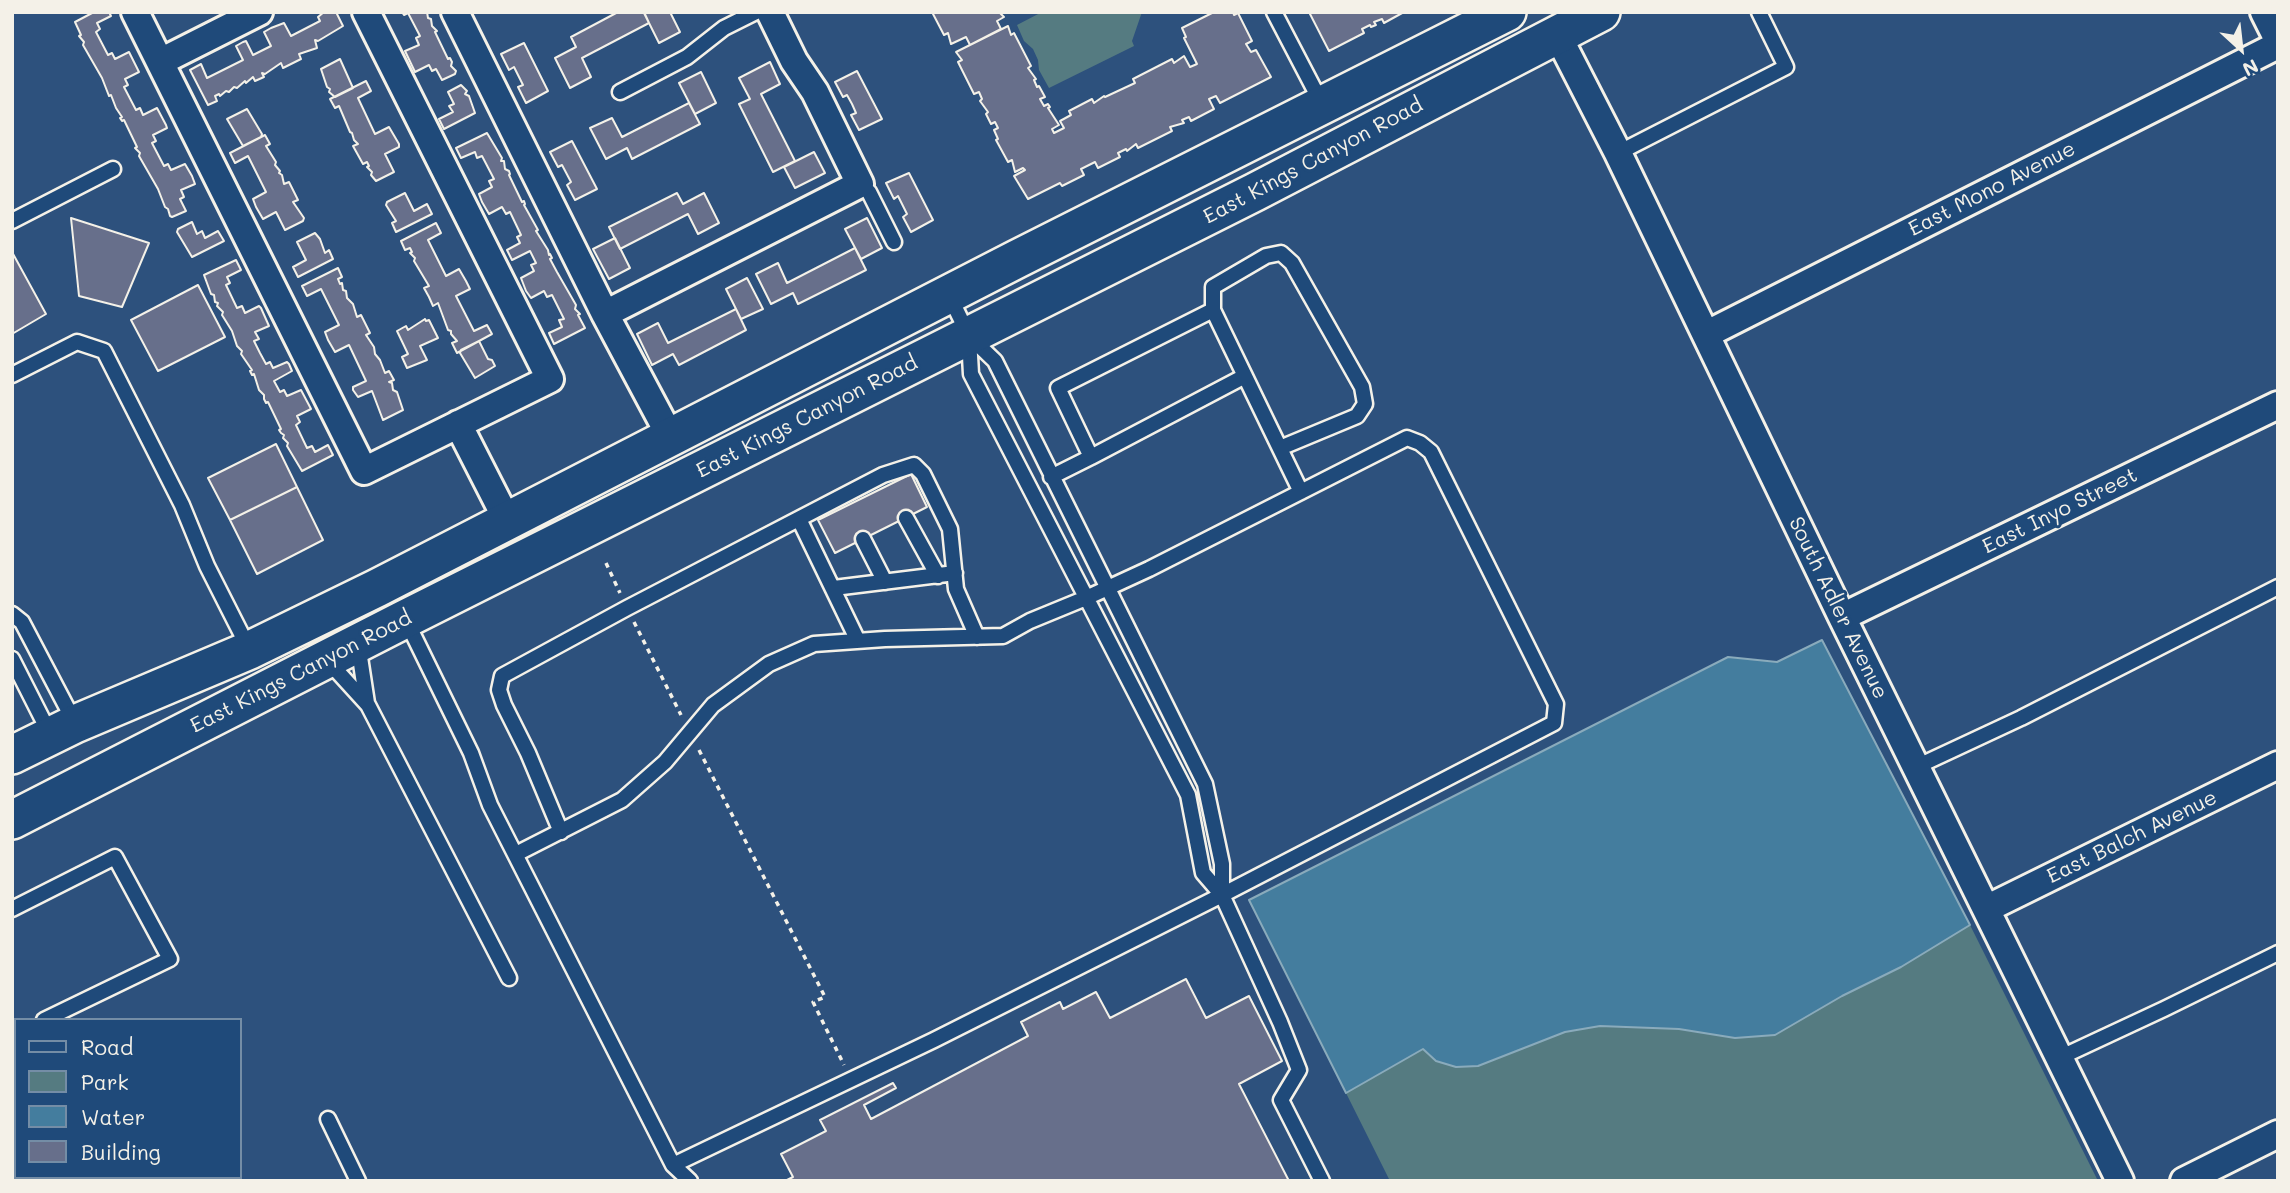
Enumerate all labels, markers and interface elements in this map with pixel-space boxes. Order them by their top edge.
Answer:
north arrow [2206,14,2276,84]
text: N [2239,54,2263,83]
street label: East Kings Canyon Road [1199,92,1427,230]
street label: East Mono Avenue [1904,136,2080,242]
street label: East Kings Canyon Road [692,350,922,484]
street label: East Inyo Street [1978,463,2142,559]
street label: South Adler Avenue [1783,513,1893,703]
street label: East Kings Canyon Road [186,605,416,739]
street label: East Balch Avenue [2043,785,2221,889]
legend [14,1018,242,1179]
text: Road [81,1033,133,1060]
text: Park [81,1068,129,1095]
text: Water [81,1103,145,1130]
text: Building [81,1138,161,1165]

